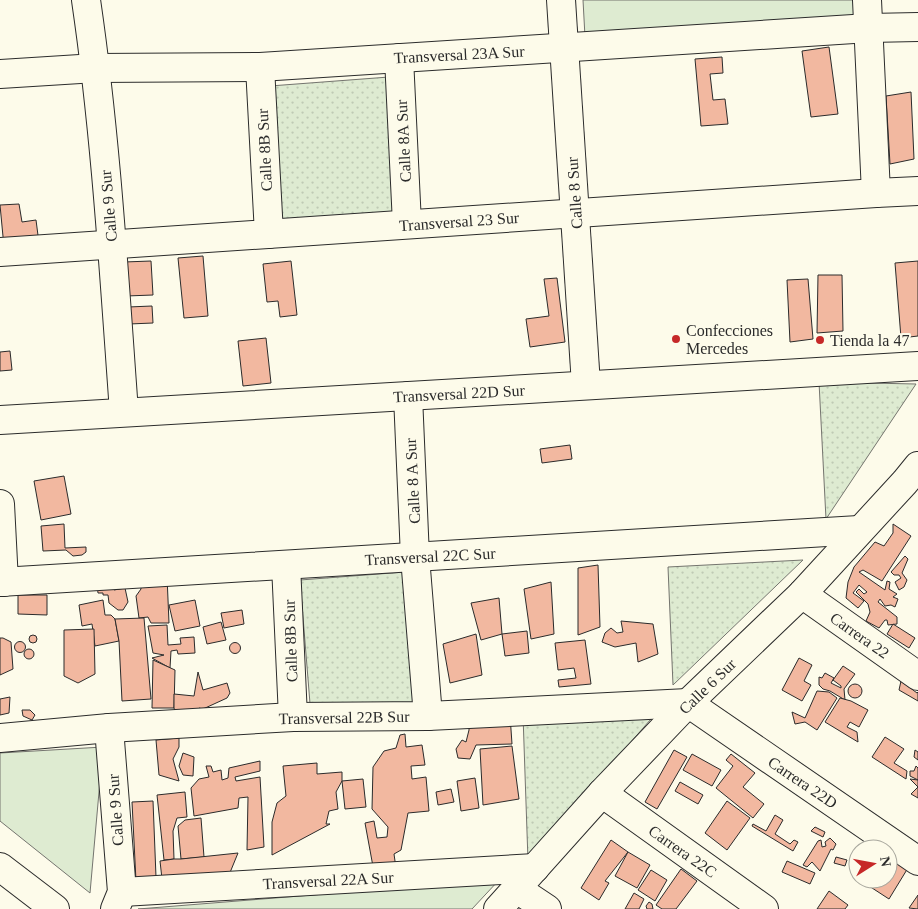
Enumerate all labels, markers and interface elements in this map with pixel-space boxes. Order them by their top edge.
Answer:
street label: Transversal 23A Sur [393,43,526,66]
street label: Calle 8A Sur [393,99,414,183]
street label: Calle 8B Sur [254,108,275,192]
street label: Calle 8 Sur [563,156,585,229]
street label: Calle 9 Sur [97,169,120,243]
street label: Transversal 23 Sur [398,209,520,234]
place label: Confecciones Mercedes [686,322,773,357]
place label: Tienda la 47 [830,332,909,349]
marker: Confecciones Mercedes [670,333,682,345]
marker: Tienda la 47 [814,334,826,346]
street label: Transversal 22D Sur [393,382,526,405]
street label: Calle 8 A Sur [402,437,423,524]
street label: Transversal 22C Sur [364,545,497,568]
street label: Calle 8B Sur [281,599,300,683]
street label: Carrera 22 [827,609,892,662]
street label: Calle 6 Sur [676,655,740,717]
street label: Transversal 22B Sur [278,708,410,727]
street label: Carrera 22D [765,753,840,812]
street label: Calle 9 Sur [104,773,126,846]
street label: Carrera 22C [646,822,720,881]
north arrow [848,839,898,889]
text: N [877,855,894,868]
street label: Transversal 22A Sur [262,869,395,892]

